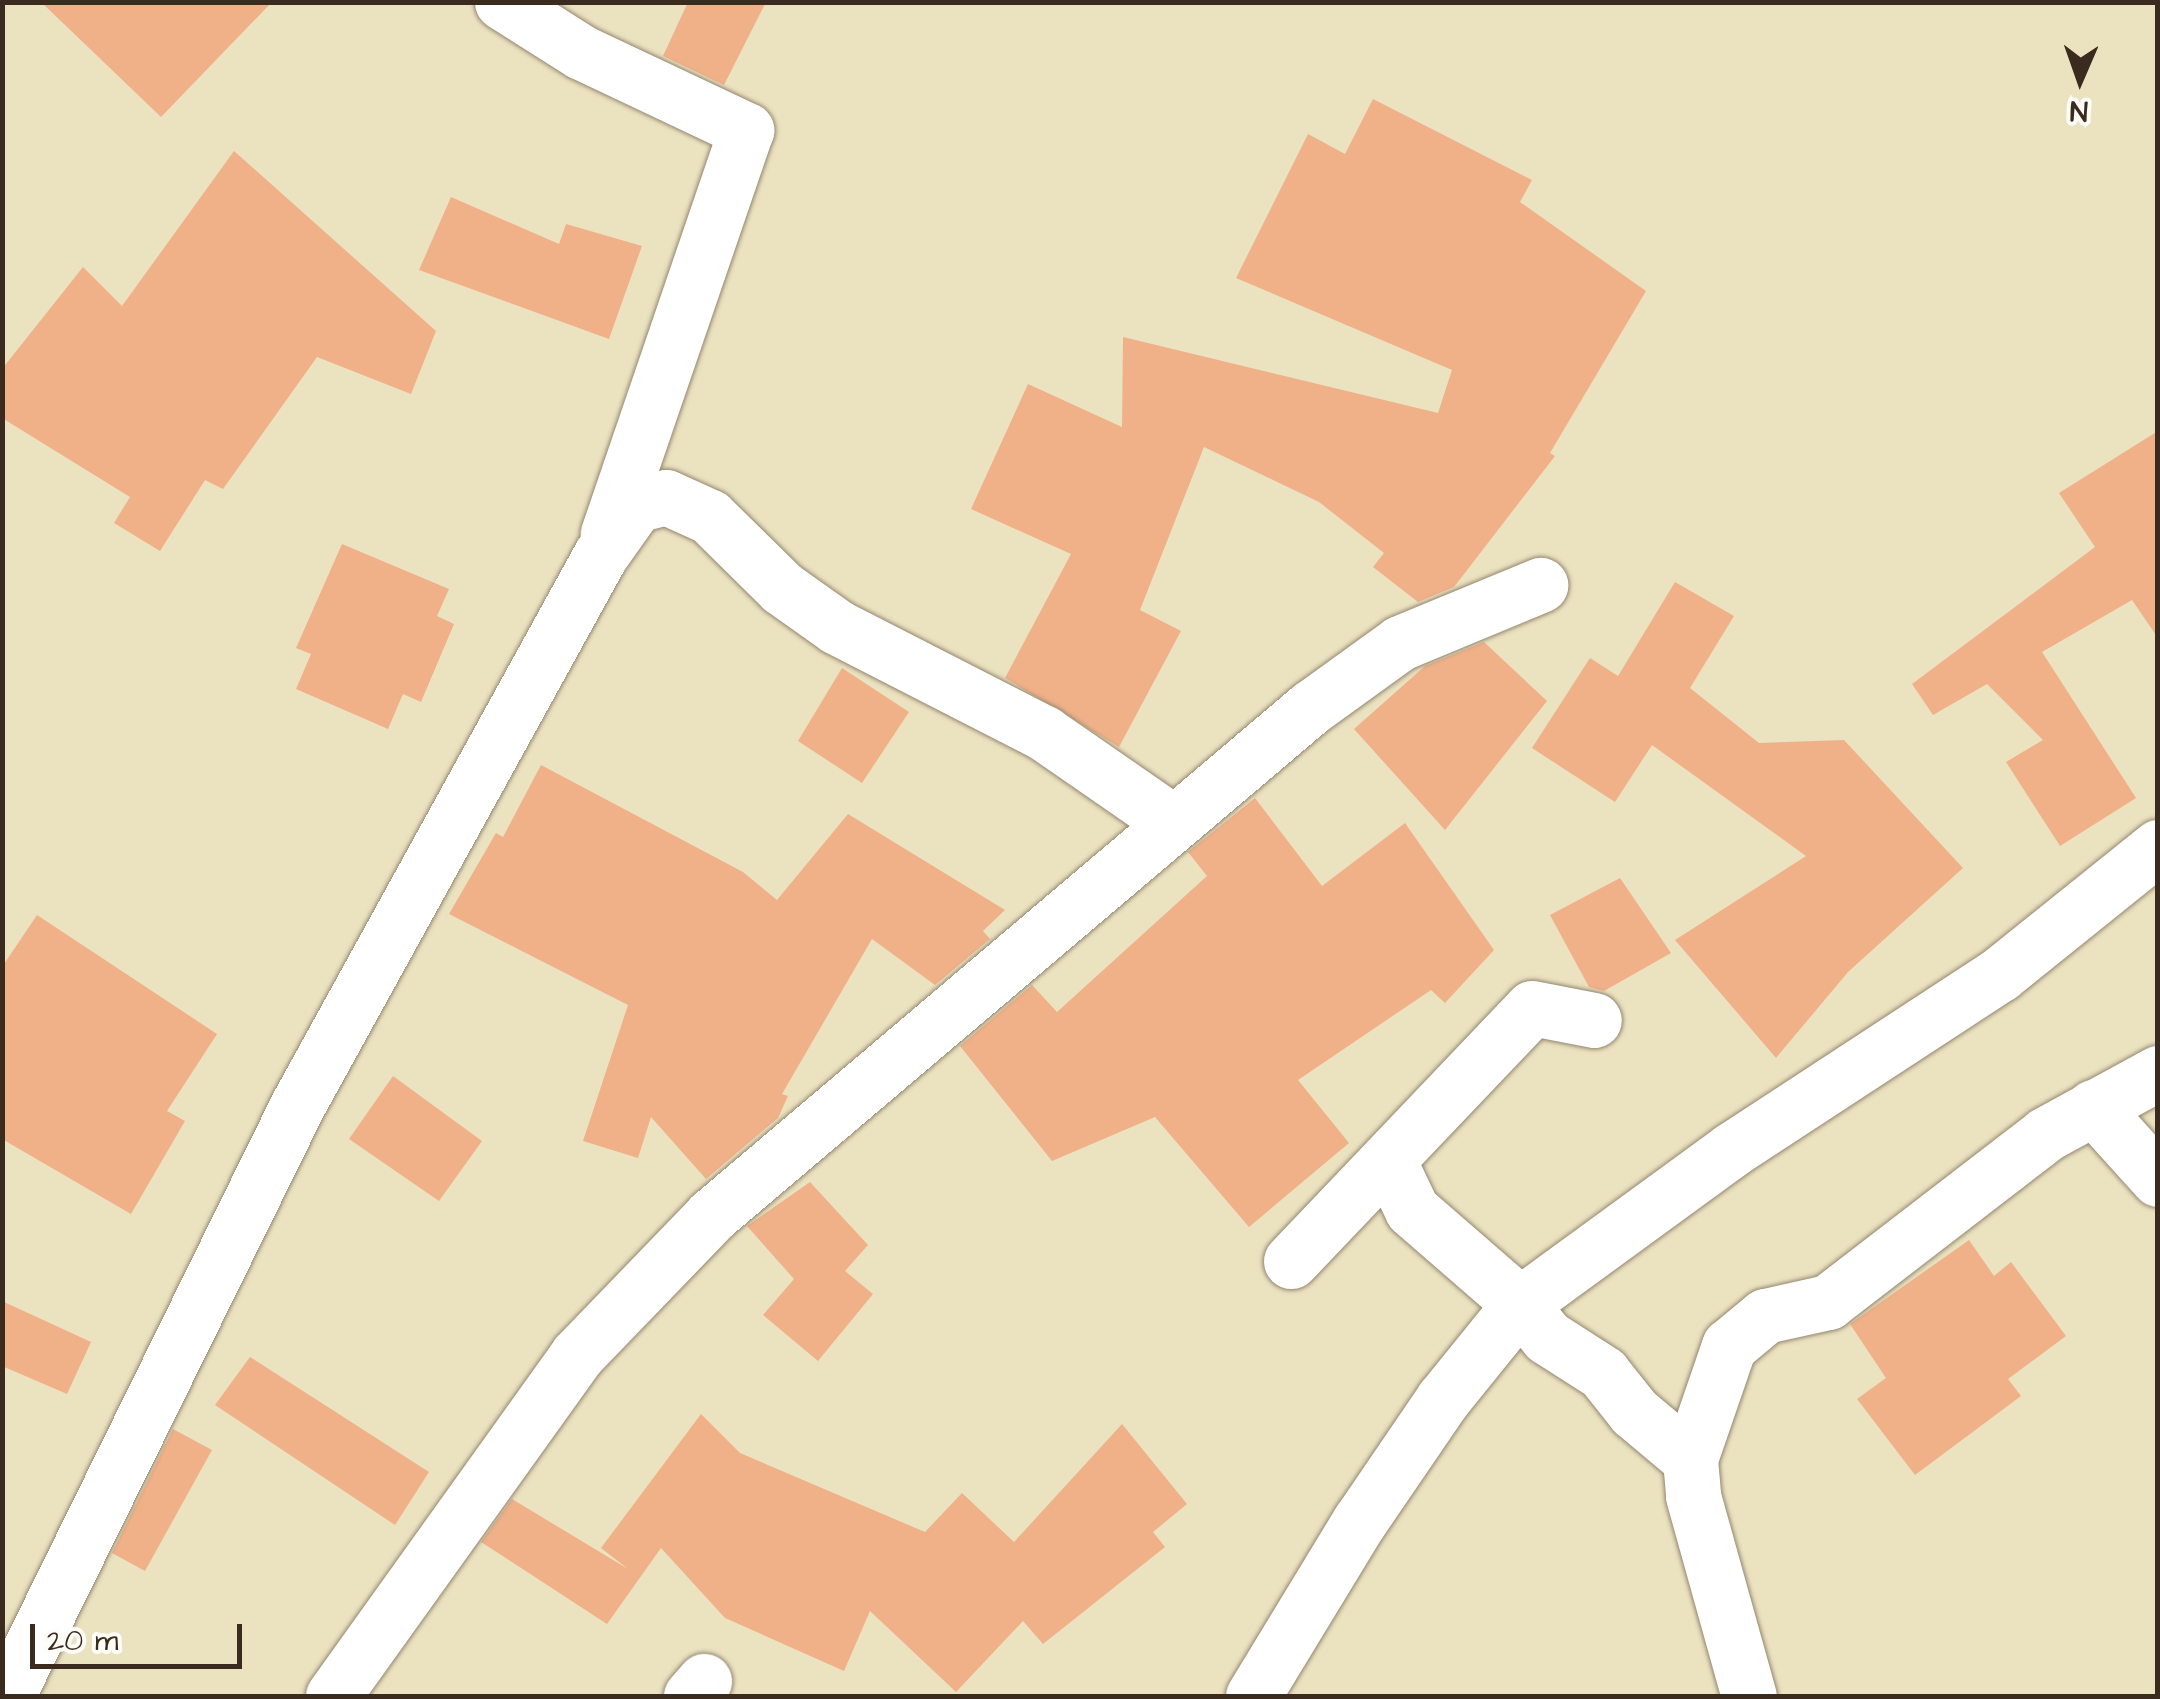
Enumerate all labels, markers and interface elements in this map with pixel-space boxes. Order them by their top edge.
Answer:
north arrow [2030,30,2130,130]
text: N [2069,91,2088,130]
scale bar [35,1604,248,1666]
text: 20 m [47,1620,118,1662]

